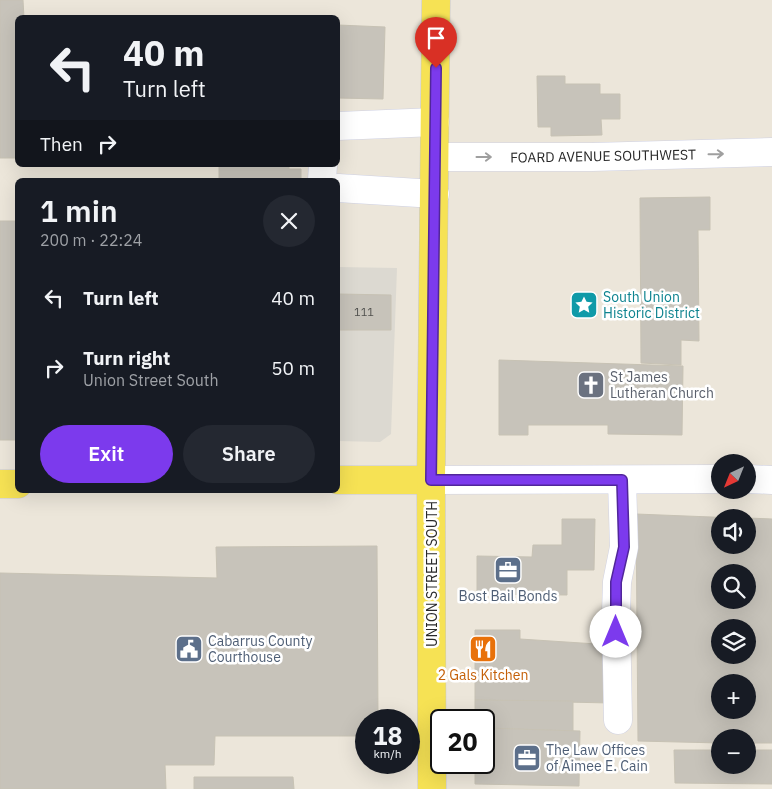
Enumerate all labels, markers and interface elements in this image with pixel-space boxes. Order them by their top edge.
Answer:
pin [415,17,457,68]
icon: arrive [422,24,450,52]
text: 40 m [123,30,205,76]
icon: left [40,35,105,100]
text: Turn left [123,74,206,103]
icon: right [93,130,121,158]
text: Then [40,132,83,156]
street label: FOARD AVENUE SOUTHWEST [510,145,696,167]
one-way arrow [708,149,724,159]
one-way arrow [475,152,491,162]
text: 1 min [40,191,118,230]
button: close [263,195,315,247]
text: 200 m · 22:24 [40,230,142,250]
icon: left [40,284,68,312]
text: Turn left [83,286,159,310]
text: 40 m [271,286,315,310]
place label: South Union Historic District [603,288,700,322]
place icon: South Union Historic District [569,290,599,320]
house number: 111 [354,305,374,319]
text: Turn right [83,346,170,370]
icon: right [40,354,68,382]
text: 50 m [271,356,315,380]
place label: St James Lutheran Church [610,368,714,402]
text: Union Street South [83,370,218,390]
church icon: St James Lutheran Church [576,370,606,400]
button: Exit [40,425,173,483]
button: Share [183,425,315,483]
north arrow [711,454,756,499]
map controls [711,454,756,774]
street label: UNION STREET SOUTH [423,501,441,647]
button: sound [711,509,756,554]
office icon: Bost Bail Bonds [493,555,523,585]
button: search [711,564,756,609]
place label: Bost Bail Bonds [458,587,558,605]
position arrow [589,605,641,657]
button: layers [711,619,756,664]
place label: Cabarrus County Courthouse [208,632,312,666]
public building icon: Cabarrus County Courthouse [174,634,204,664]
restaurant icon: 2 Gals Kitchen [468,634,498,664]
place label: 2 Gals Kitchen [438,666,528,684]
button: + [711,674,756,719]
speed limit sign: 20 [430,709,495,774]
text: 18 [372,719,403,752]
button: − [711,729,756,774]
place label: The Law Offices of Aimee E. Cain [546,741,648,775]
office icon: The Law Offices of Aimee E. Cain [512,743,542,773]
text: km/h [373,746,402,761]

